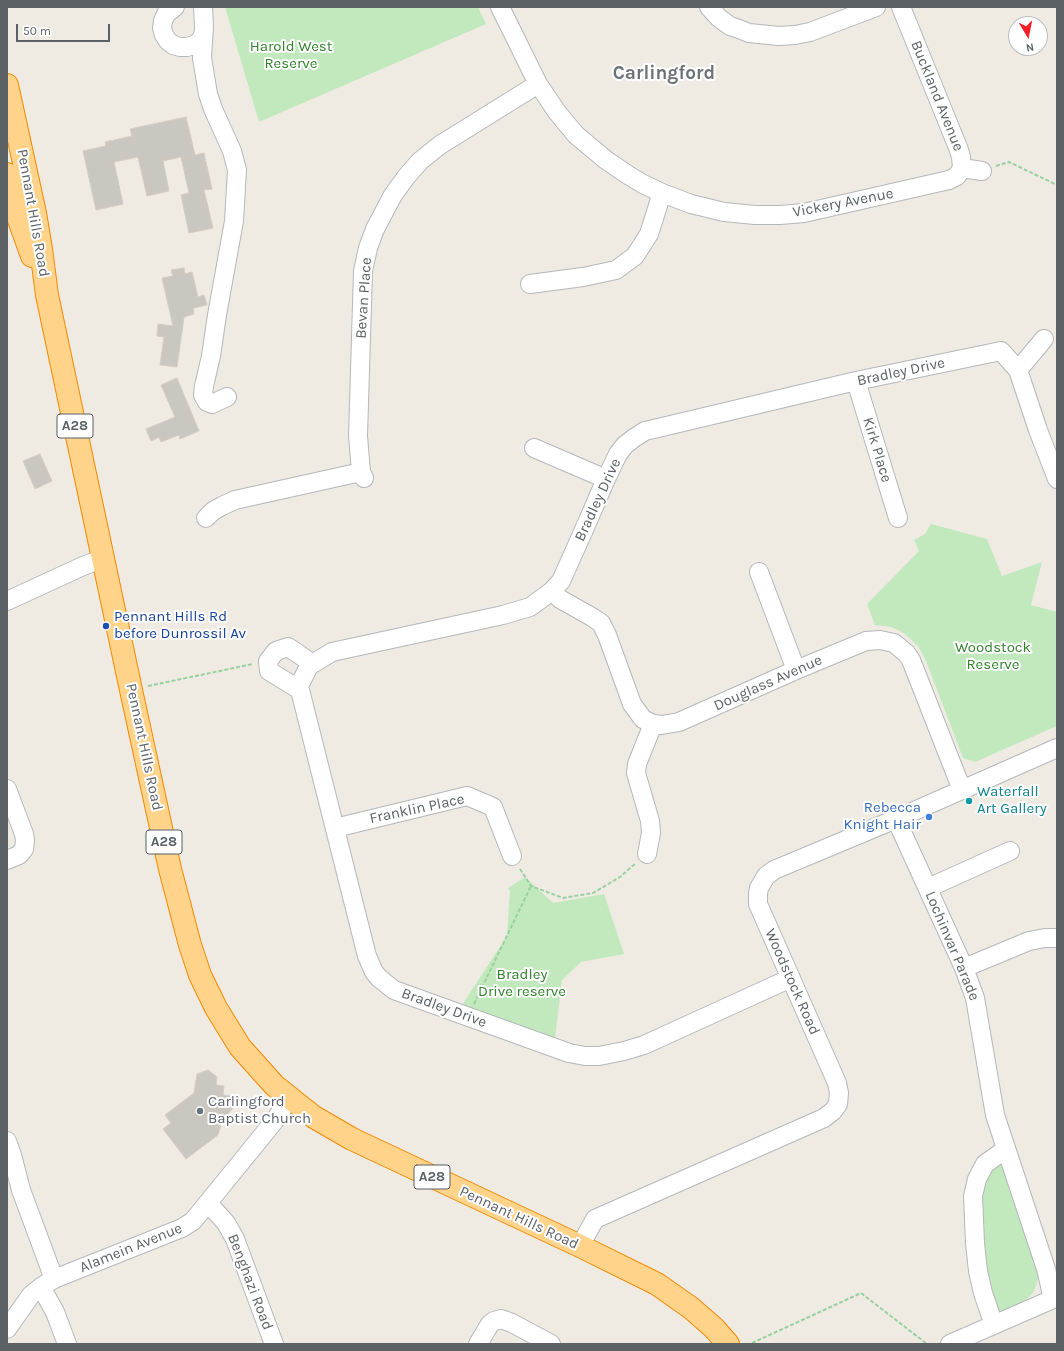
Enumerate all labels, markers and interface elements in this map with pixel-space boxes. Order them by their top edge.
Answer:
scale bar [18,16,112,42]
north arrow [1008,16,1048,56]
text: 50 m [23,24,51,38]
park label: Harold West Reserve [250,38,332,73]
street label: Buckland Avenue [907,38,967,154]
text: N [1025,40,1035,54]
district label: Carlingford [613,63,715,85]
street label: Pennant Hills Road [13,148,53,278]
street label: Vickery Avenue [791,184,895,222]
street label: Bevan Place [352,257,376,339]
street label: Bradley Drive [855,354,947,390]
road number: A28 [57,414,93,438]
street label: Kirk Place [859,415,895,485]
street label: Bradley Drive [571,456,625,544]
place label: Pennant Hills Rd before Dunrossil Av [114,608,246,643]
marker: Pennant Hills Rd before Dunrossil Av [101,621,111,631]
park label: Woodstock Reserve [955,639,1031,674]
street label: Douglass Avenue [711,651,825,715]
street label: Pennant Hills Road [122,682,166,812]
place label: Waterfall Art Gallery [977,783,1047,818]
street label: Franklin Place [368,790,466,828]
marker: Waterfall Art Gallery [964,796,974,806]
place label: Rebecca Knight Hair [843,799,921,834]
marker: Rebecca Knight Hair [924,812,934,822]
road number: A28 [146,830,182,854]
street label: Lochinvar Parade [921,889,983,1003]
street label: Woodstock Road [761,926,823,1038]
park label: Bradley Drive reserve [478,966,566,1001]
street label: Bradley Drive [399,984,489,1032]
place label: Carlingford Baptist Church [208,1093,311,1128]
marker: Carlingford Baptist Church [195,1106,205,1116]
road number: A28 [414,1165,450,1189]
street label: Pennant Hills Road [457,1182,581,1254]
street label: Alamein Avenue [77,1219,185,1277]
street label: Benghazi Road [223,1231,277,1333]

